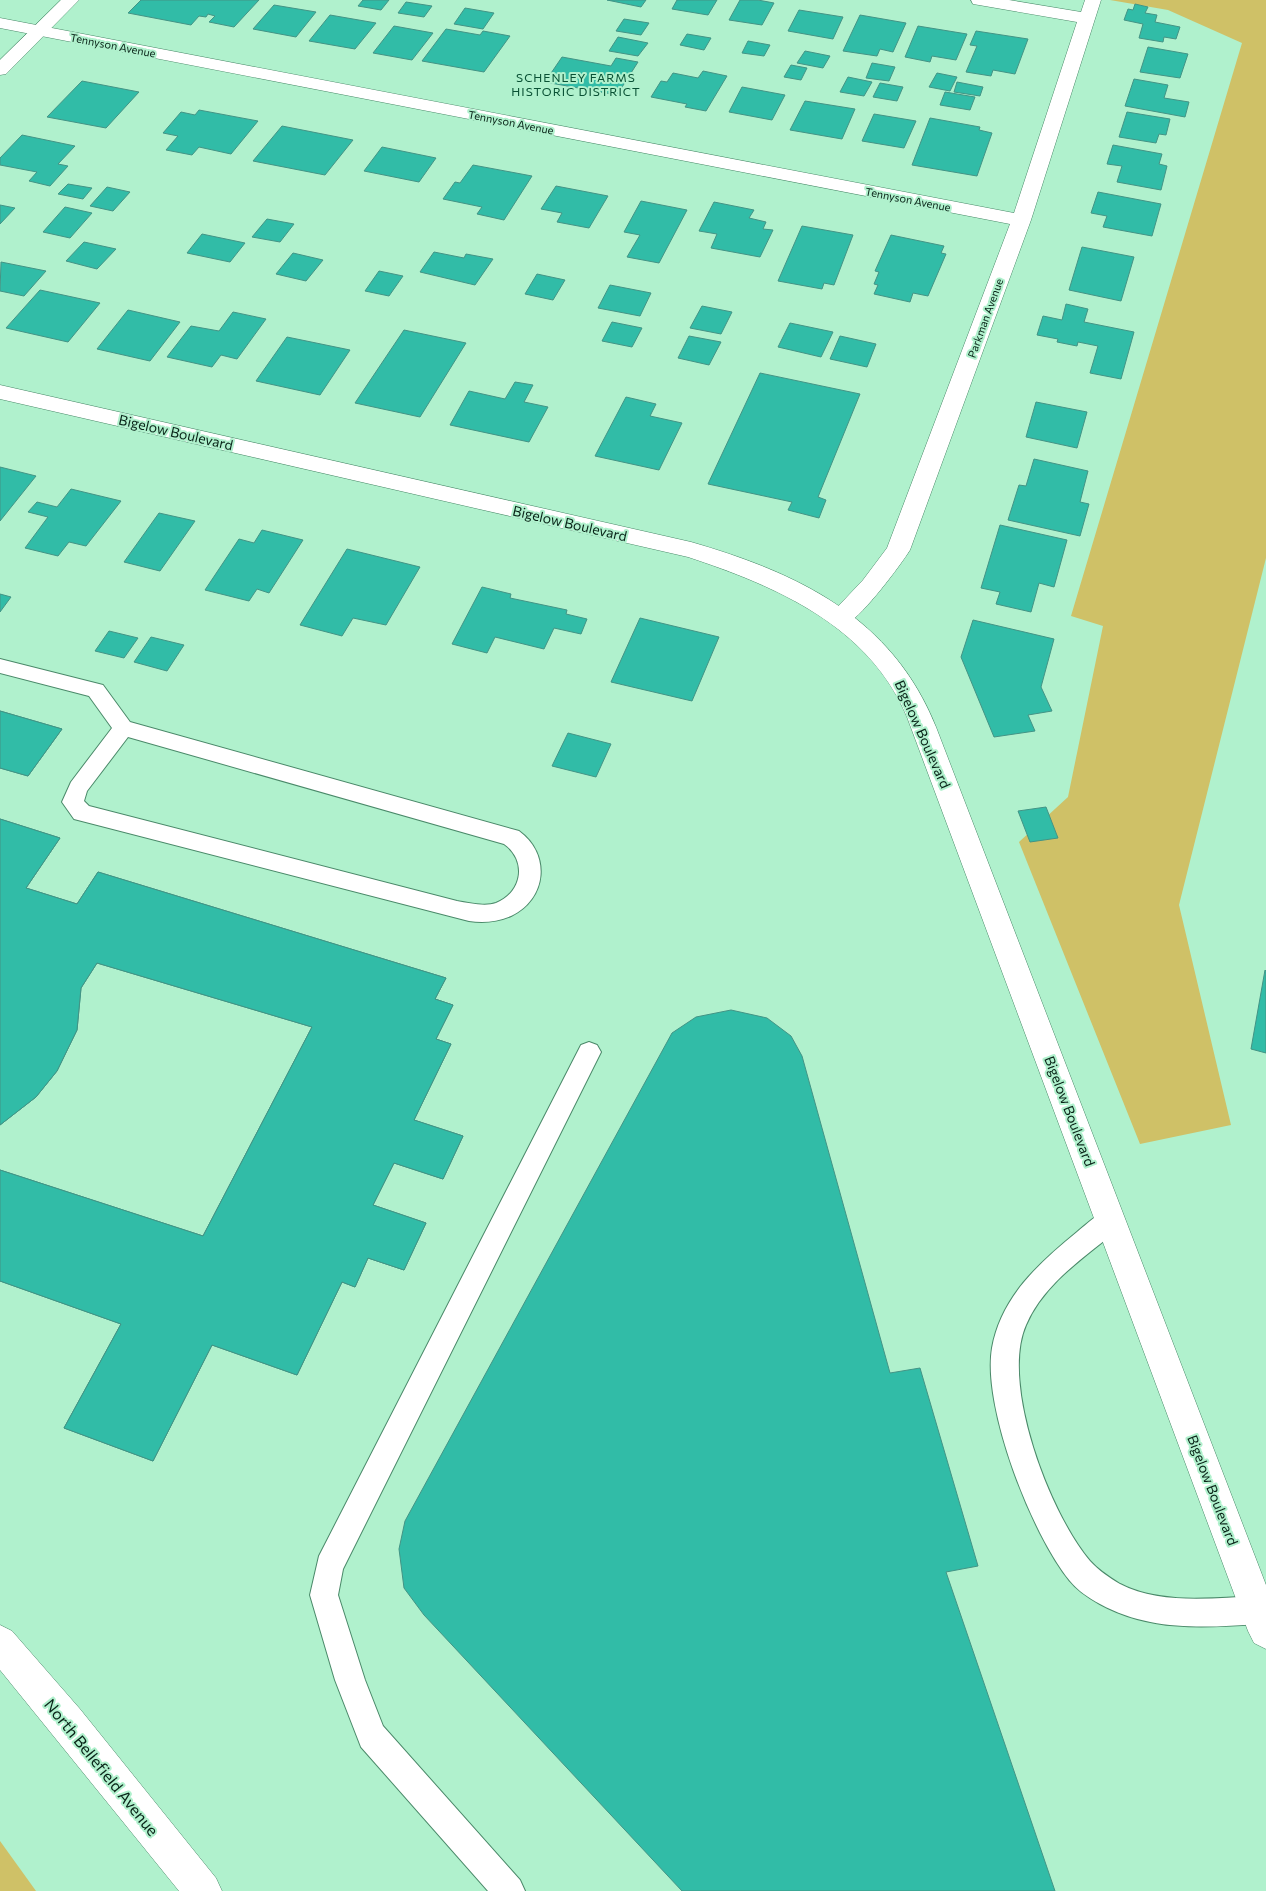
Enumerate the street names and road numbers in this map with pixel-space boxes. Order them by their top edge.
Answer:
street label: Tennyson Avenue [69,30,157,60]
street label: Tennyson Avenue [467,107,555,137]
street label: Tennyson Avenue [864,184,952,214]
street label: Parkman Avenue [965,276,1005,359]
street label: Bigelow Boulevard [117,411,235,453]
street label: Bigelow Boulevard [511,502,629,544]
street label: Bigelow Boulevard [891,677,955,791]
street label: Bigelow Boulevard [1041,1053,1099,1169]
street label: Bigelow Boulevard [1184,1432,1242,1548]
street label: North Bellefield Avenue [41,1695,163,1839]

